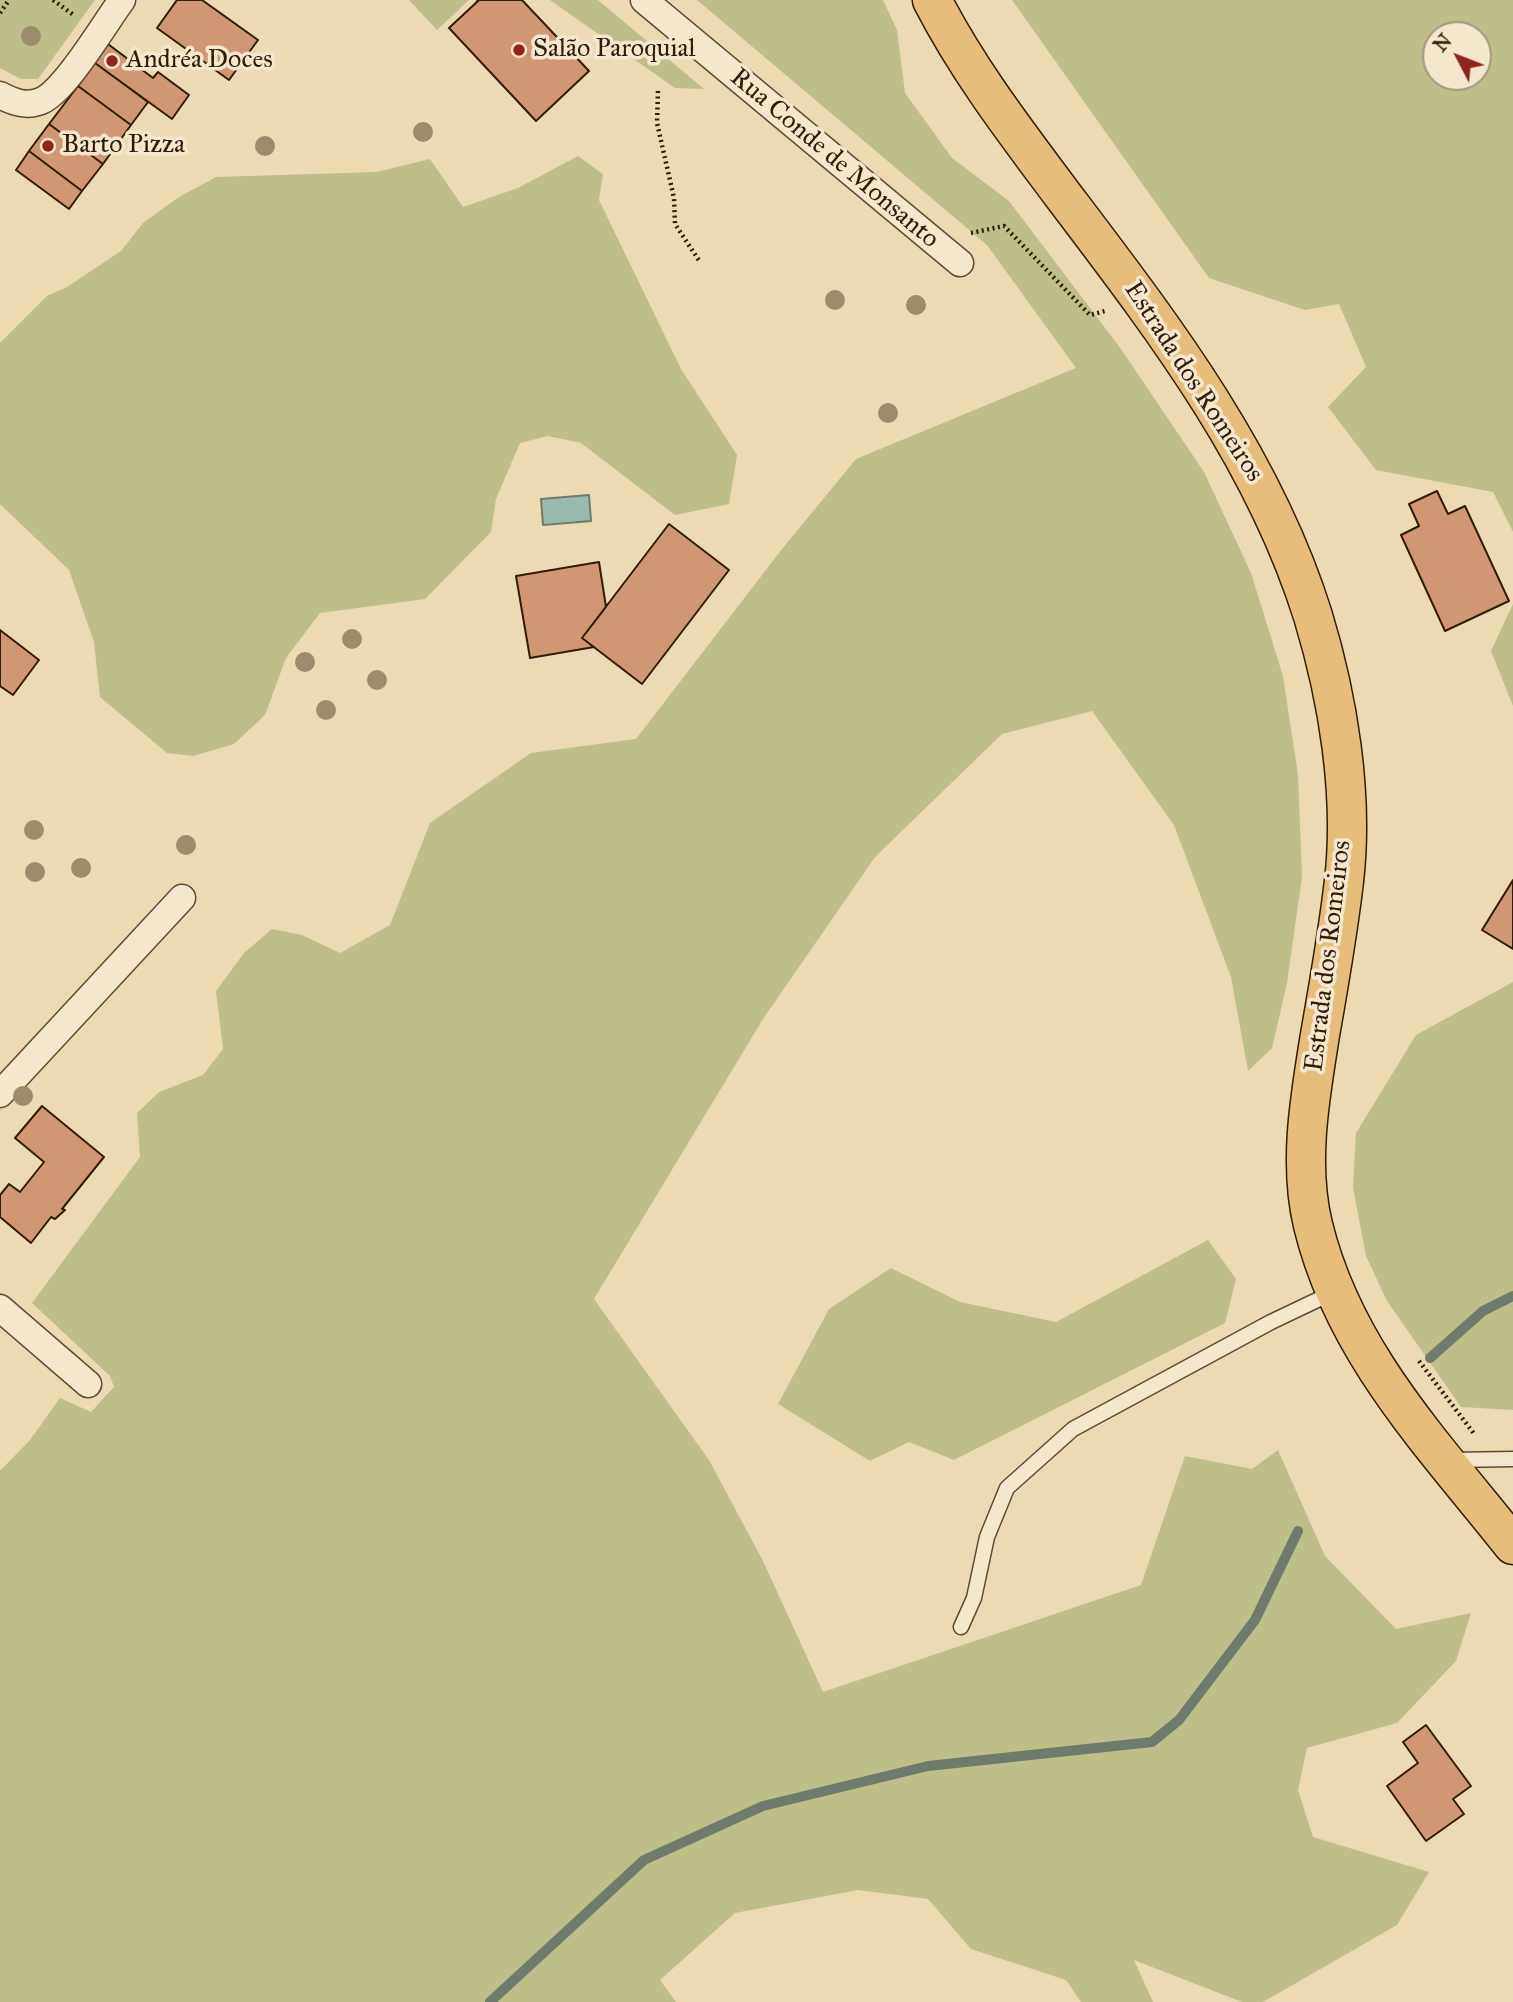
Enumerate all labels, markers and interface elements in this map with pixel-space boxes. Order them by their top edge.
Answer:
north arrow [1422,21,1492,91]
text: N [1429,29,1456,57]
place label: Salão Paroquial [533,34,696,66]
marker: Salão Paroquial [511,42,527,58]
place label: Andréa Doces [126,45,273,77]
marker: Andréa Doces [104,53,120,69]
street label: Rua Conde de Monsanto [723,62,945,256]
place label: Barto Pizza [62,130,185,162]
marker: Barto Pizza [40,138,56,154]
street label: Estrada dos Romeiros [1117,276,1269,488]
street label: Estrada dos Romeiros [1299,839,1359,1073]

